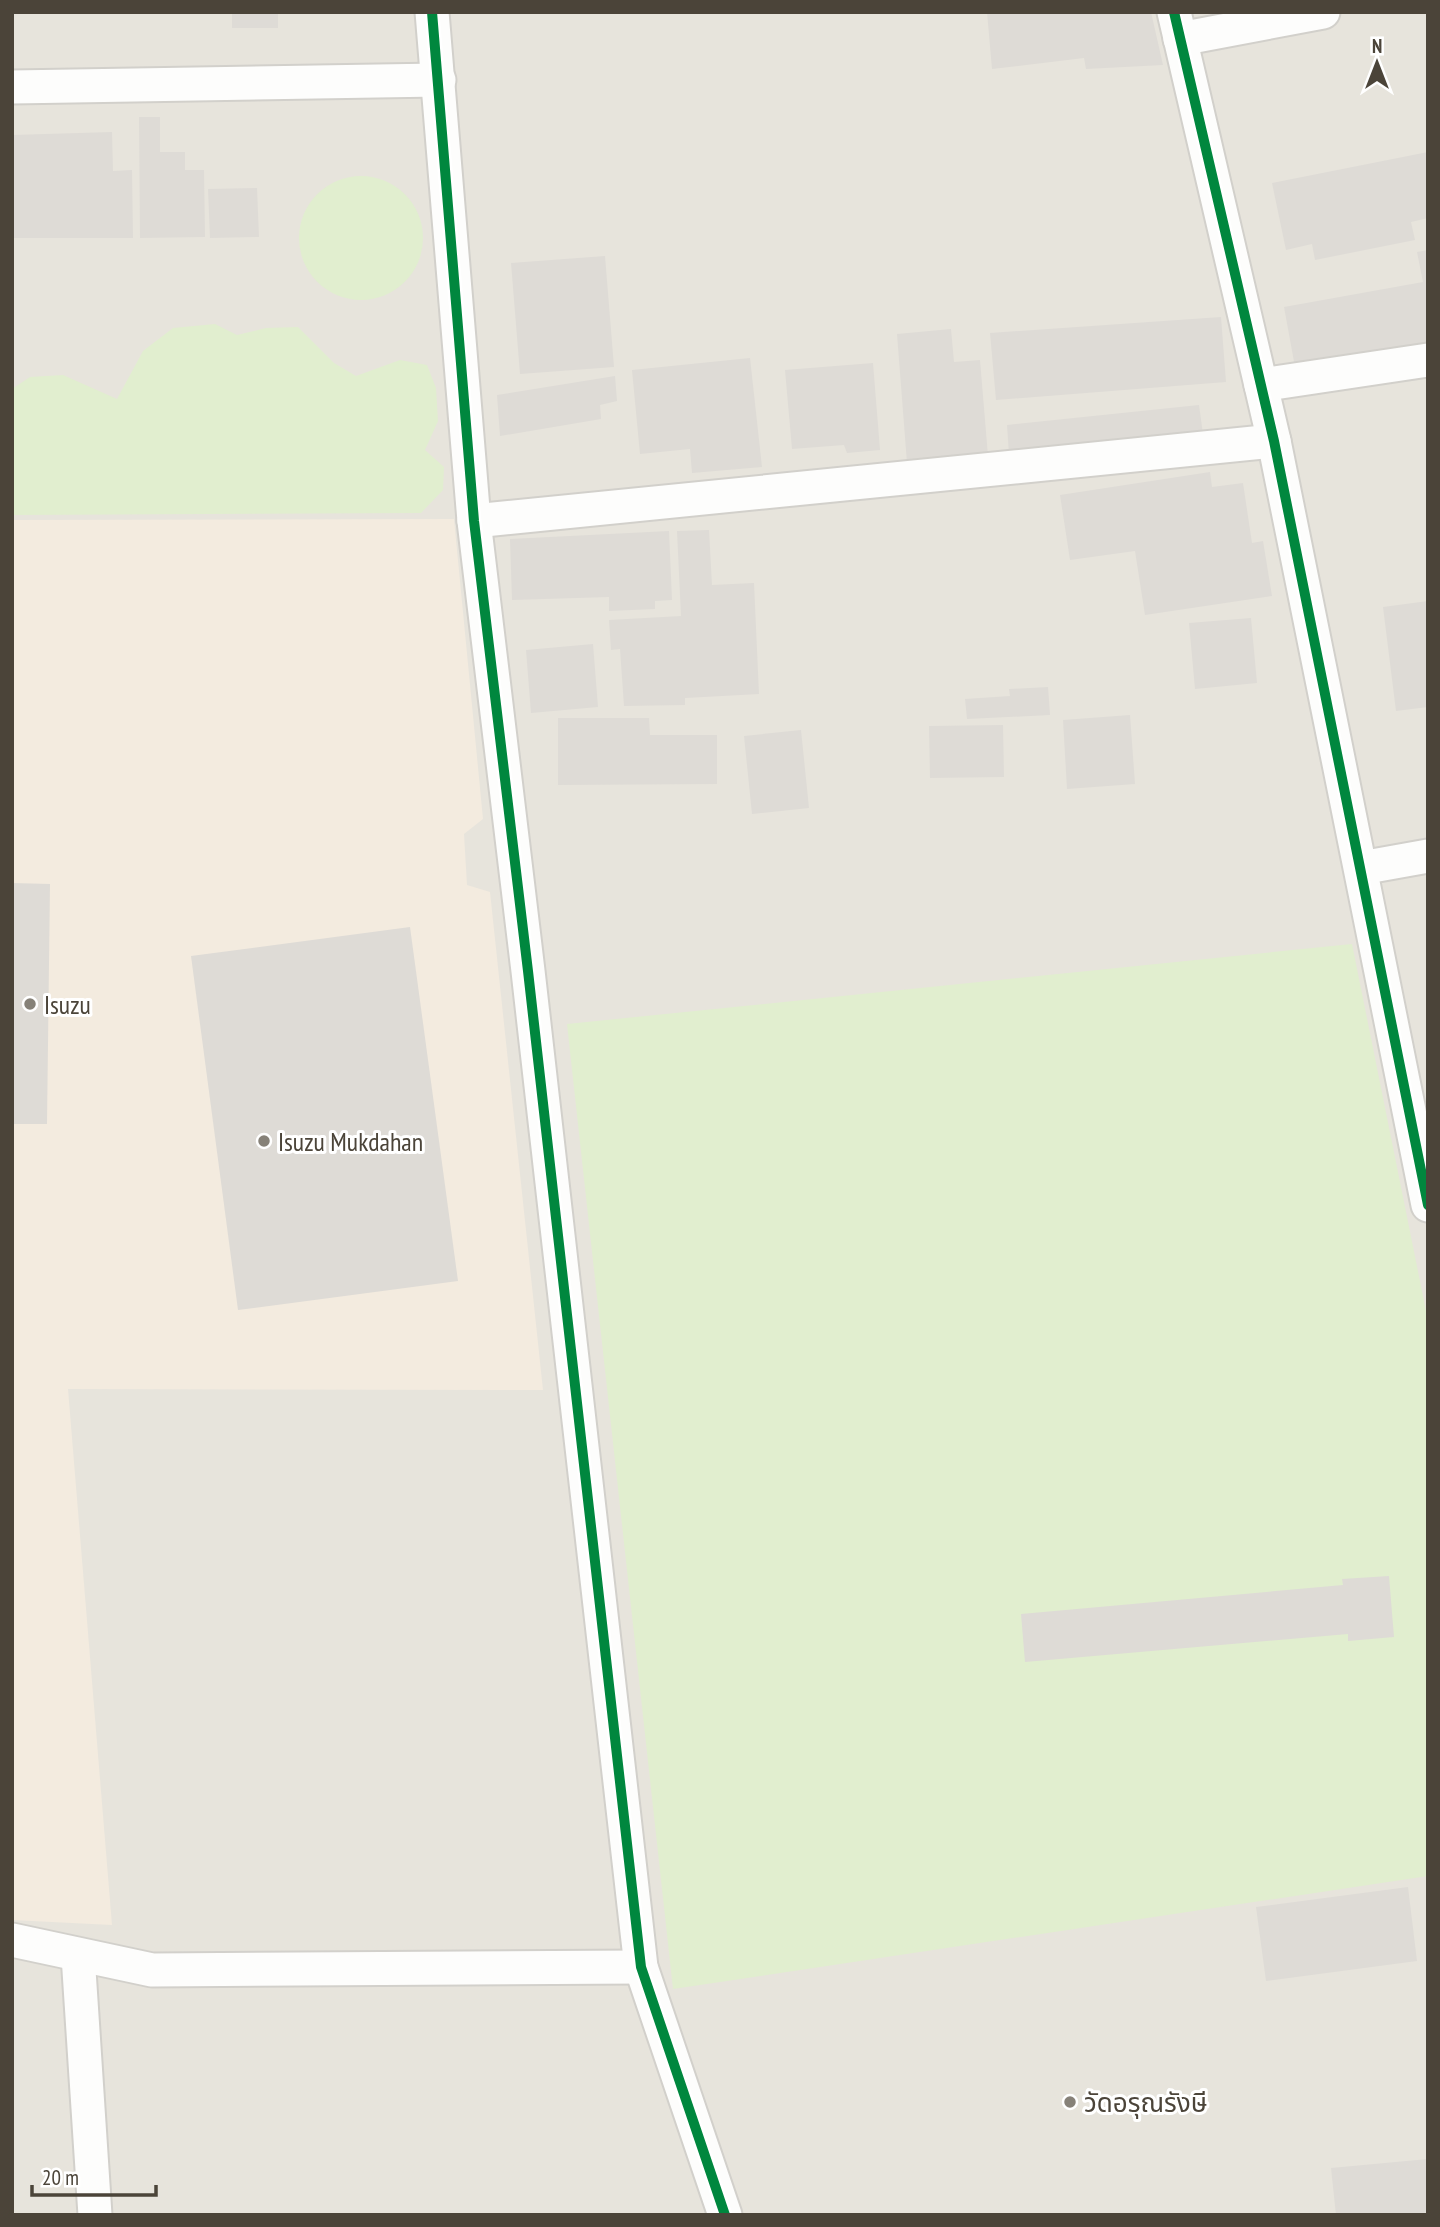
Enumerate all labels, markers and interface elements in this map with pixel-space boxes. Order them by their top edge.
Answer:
north arrow [1342,28,1412,98]
text: N [1372,34,1382,58]
place label: Isuzu [44,988,91,1021]
marker: Isuzu [22,996,38,1012]
place label: Isuzu Mukdahan [278,1125,423,1158]
marker: Isuzu Mukdahan [256,1133,272,1149]
place label: วัดอรุณรังษี [1084,2086,1207,2119]
marker: วัดอรุณรังษี [1062,2094,1078,2110]
scale bar [32,2154,156,2198]
text: 20 m [42,2164,79,2191]

